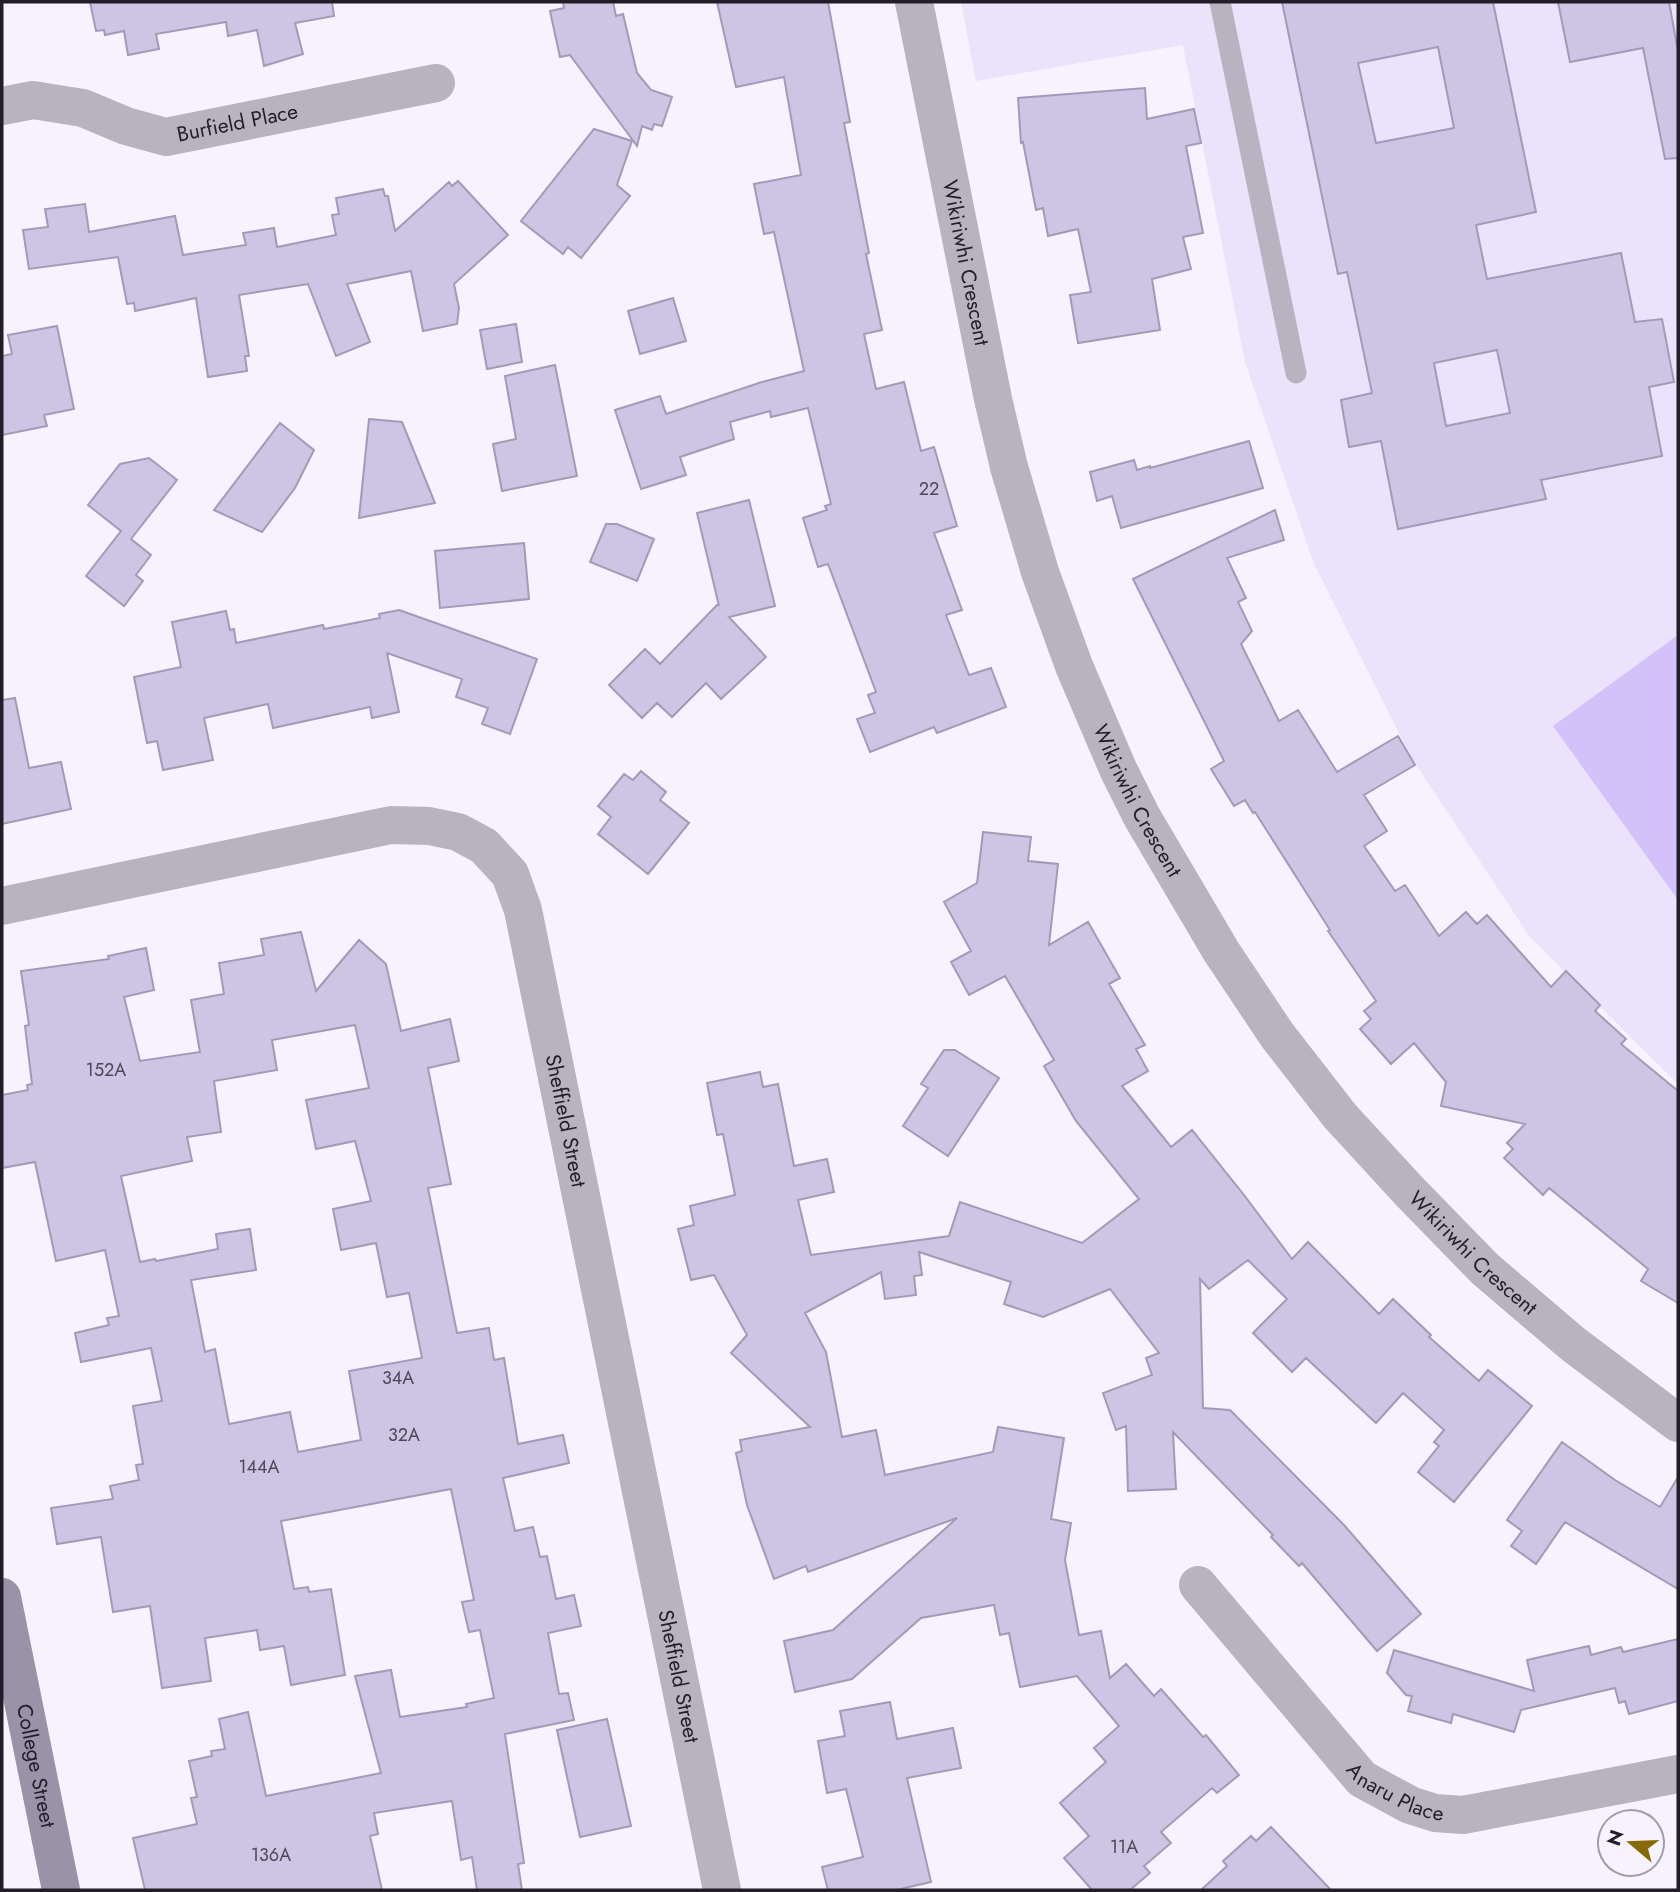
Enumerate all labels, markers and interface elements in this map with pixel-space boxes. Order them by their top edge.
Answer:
street label: Burfield Place [174,96,301,149]
street label: Wikiriwhi Crescent [935,177,997,348]
house number: 22 [919,476,939,502]
street label: Wikiriwhi Crescent [1086,720,1189,883]
street label: Sheffield Street [538,1052,594,1190]
house number: 152A [86,1057,126,1083]
street label: Wikiriwhi Crescent [1402,1184,1544,1322]
house number: 34A [382,1365,414,1391]
house number: 32A [388,1422,420,1448]
house number: 144A [239,1454,280,1480]
street label: Sheffield Street [650,1607,707,1746]
street label: College Street [9,1701,63,1830]
street label: Anaru Place [1339,1756,1445,1829]
north arrow [1596,1808,1666,1878]
text: N [1600,1826,1631,1849]
house number: 11A [1110,1834,1138,1860]
house number: 136A [251,1842,291,1868]

